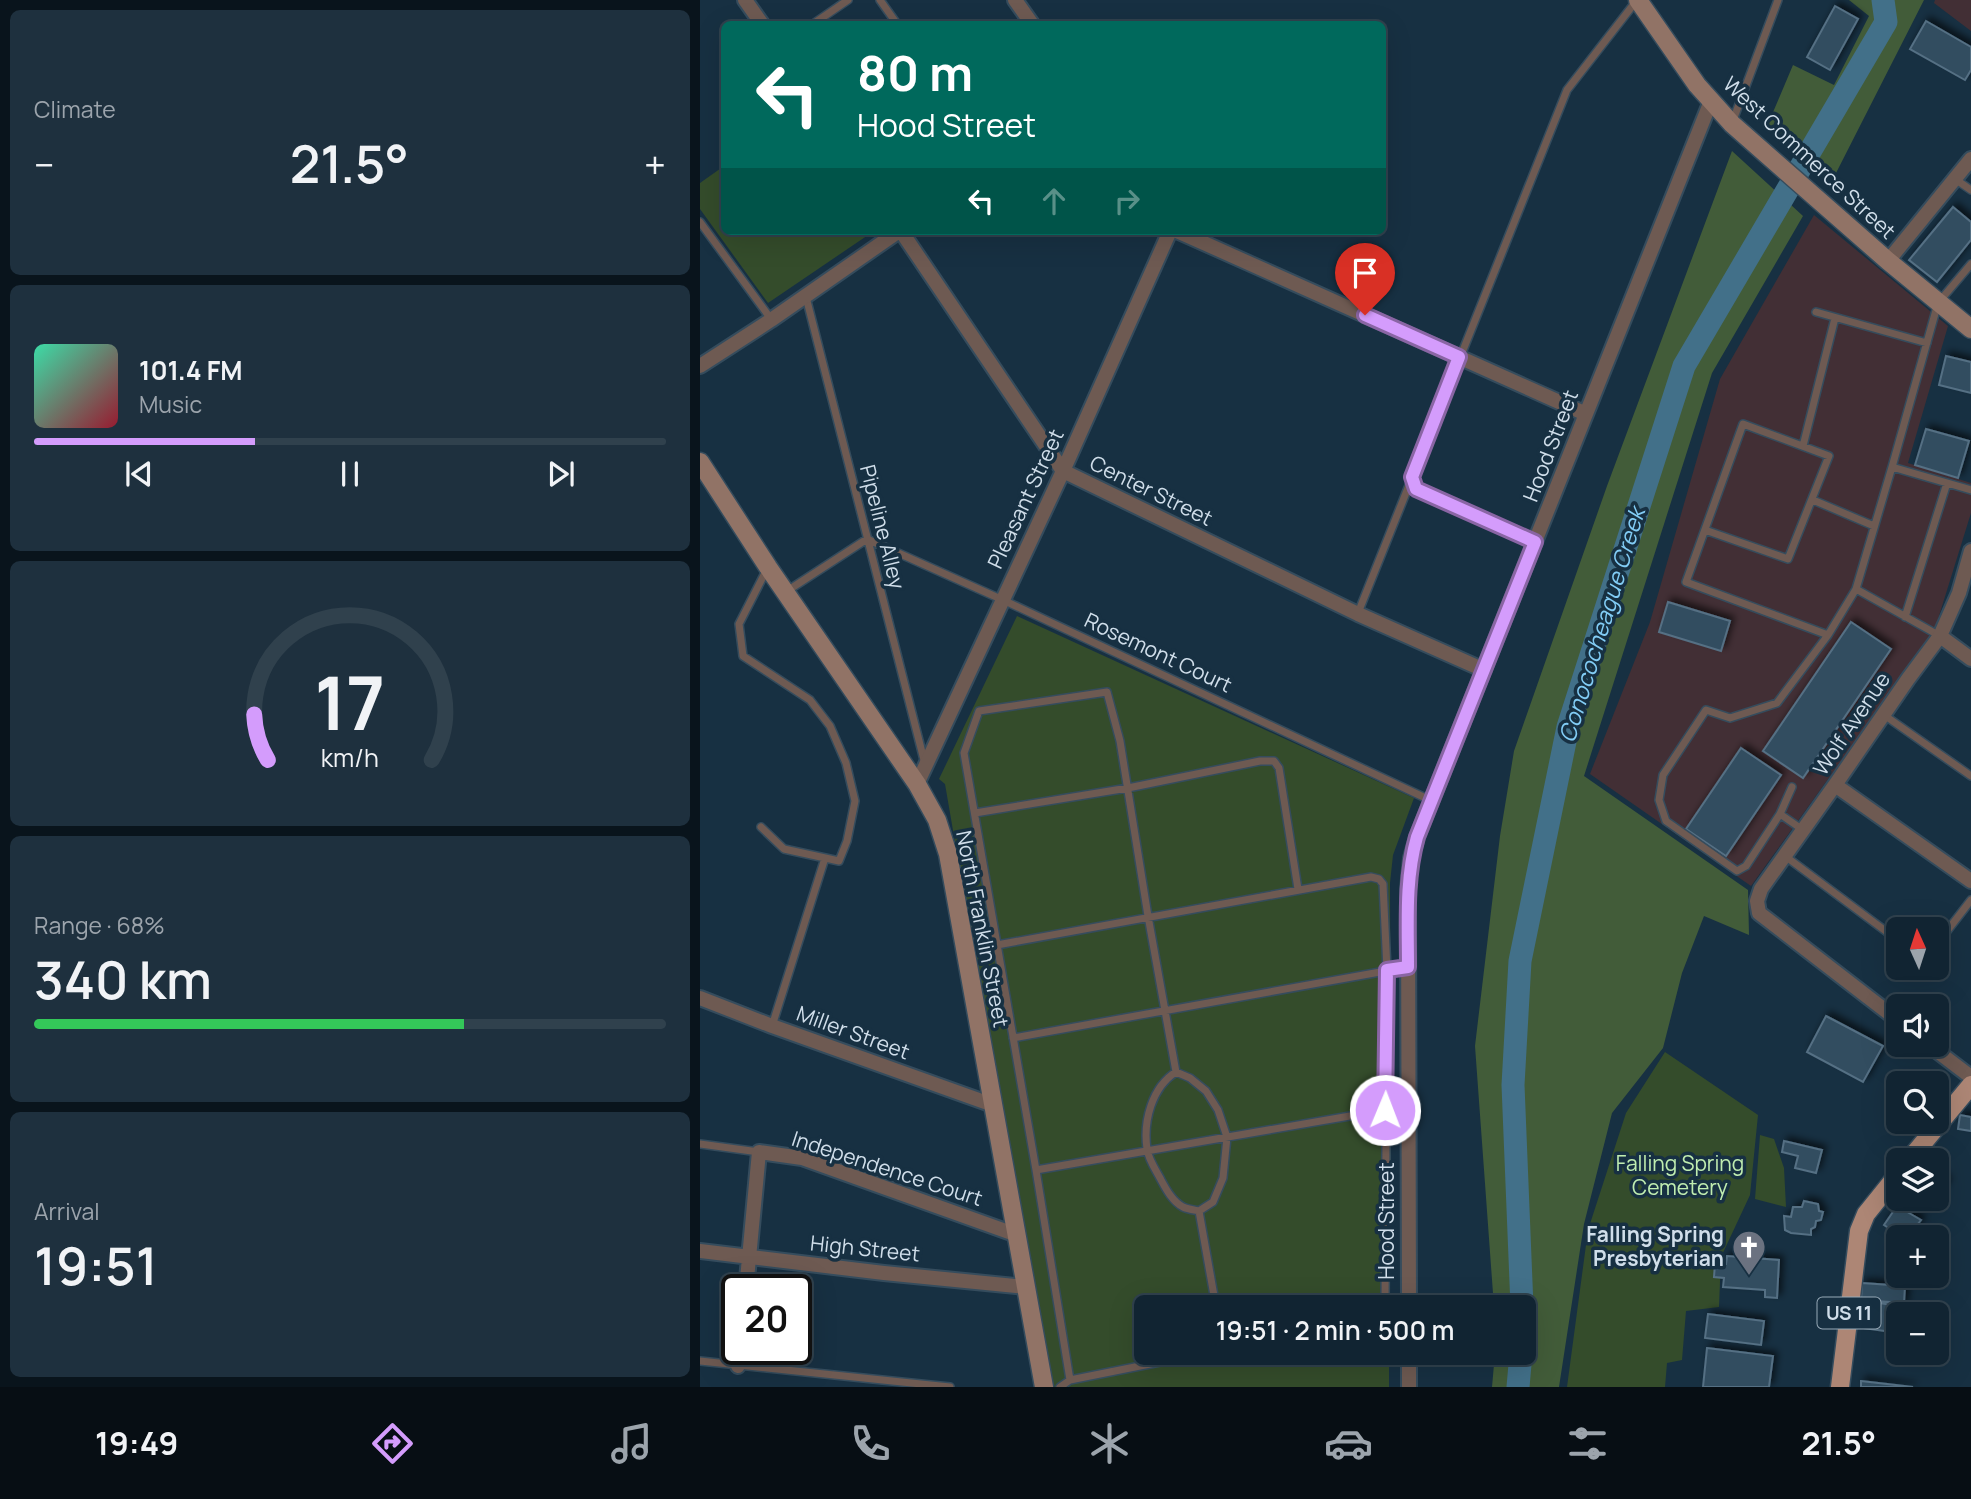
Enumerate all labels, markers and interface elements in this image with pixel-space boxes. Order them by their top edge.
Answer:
text: 80 m [857,39,973,106]
icon: left [742,49,833,140]
street label: West Commerce Street [1717,70,1902,245]
text: Climate [34,93,116,125]
text: Hood Street [857,103,1036,147]
text: 21.5° [290,128,409,199]
text: − [34,138,55,190]
text: + [644,138,666,190]
icon: left [962,182,1000,220]
icon: ahead [1035,182,1073,220]
icon: right [1108,182,1146,220]
pin [1335,243,1395,315]
icon: arrive [1346,254,1384,292]
text: 101.4 FM [139,352,243,388]
street label: Hood Street [1516,386,1584,506]
text: Music [139,388,202,420]
street label: Pleasant Street [981,424,1070,573]
street label: Center Street [1085,448,1217,532]
icon: previous [120,455,158,493]
icon: pause [331,455,369,493]
icon: next [542,455,580,493]
street label: Pipeline Alley [854,462,912,592]
water label: Conococheague Creek [1550,500,1653,746]
street label: Rosemont Court [1080,606,1237,699]
text: 17 [315,652,385,752]
street label: Wolf Avenue [1806,666,1896,781]
text: km/h [321,739,379,774]
street label: North Franklin Street [950,828,1016,1030]
text: Range · 68% [34,909,165,941]
north arrow [1886,917,1950,980]
map controls [1886,917,1949,1365]
text: 340 km [34,944,212,1015]
button: sound [1886,994,1949,1057]
street label: Miller Street [793,999,914,1065]
button: search [1886,1071,1949,1134]
position arrow [1348,1073,1422,1147]
street label: Independence Court [788,1124,986,1212]
button: layers [1886,1148,1949,1211]
park label: Falling Spring Cemetery [1616,1149,1744,1201]
street label: Hood Street [1372,1162,1400,1280]
text: Arrival [34,1195,100,1227]
place label: Falling Spring Presbyterian [1586,1220,1724,1272]
button: + [1886,1225,1949,1288]
street label: High Street [809,1228,921,1268]
church icon: Falling Spring Presbyterian [1730,1228,1768,1277]
text: 19:51 [34,1230,158,1301]
speed limit sign: 20 [721,1274,812,1365]
road number: US 11 [1818,1298,1880,1329]
button: − [1886,1302,1949,1365]
text: 19:51 · 2 min · 500 m [1216,1312,1454,1348]
icon: directions [368,1419,417,1468]
icon: music [607,1419,656,1468]
icon: phone [846,1419,895,1468]
icon: climate [1085,1419,1134,1468]
icon: car [1324,1419,1373,1468]
icon: filters [1563,1419,1612,1468]
text: 19:49 [95,1421,178,1465]
text: 21.5° [1801,1421,1876,1465]

